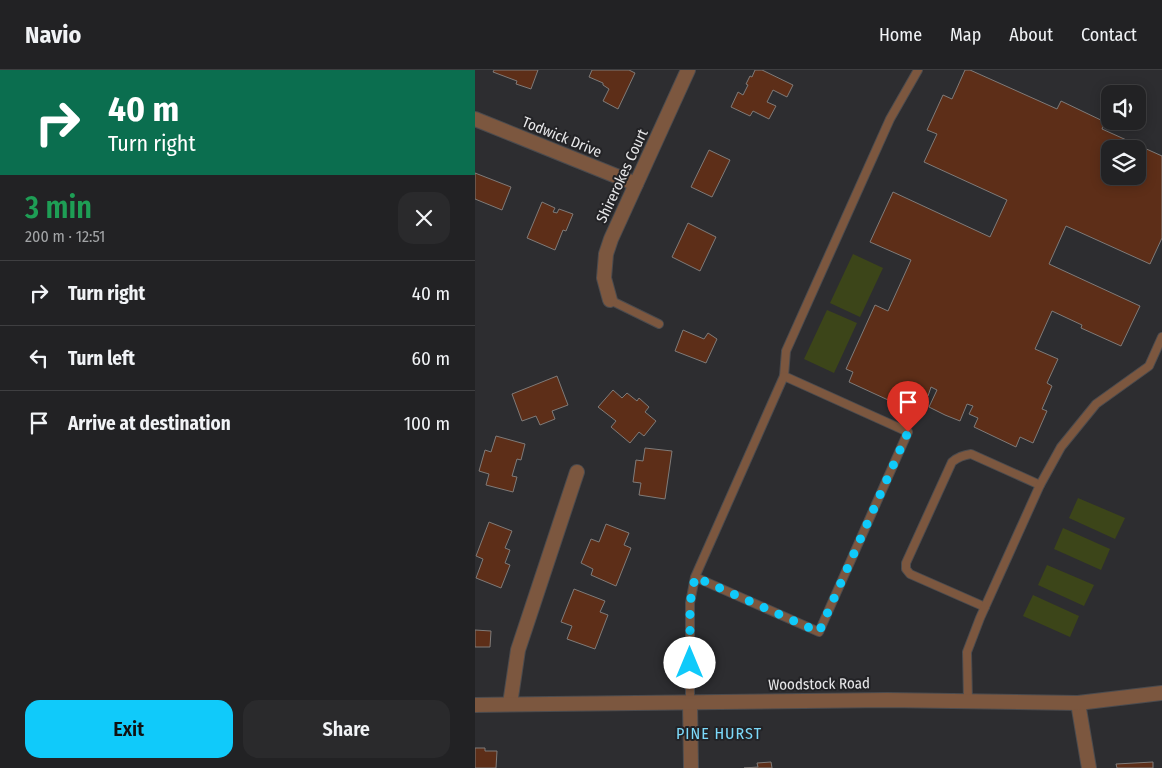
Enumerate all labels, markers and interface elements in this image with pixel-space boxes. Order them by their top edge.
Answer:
text: Navio [25,21,81,49]
text: Home [879,24,922,46]
text: Map [950,24,981,46]
text: About [1009,24,1053,46]
text: Contact [1081,24,1137,46]
map controls [1101,85,1146,185]
button: sound [1101,85,1146,130]
text: 40 m [108,88,179,130]
icon: right [25,90,90,155]
street label: Todwick Drive [520,113,604,161]
street label: Shirerokes Court [592,126,652,226]
text: Turn right [108,130,196,157]
button: layers [1101,140,1146,185]
text: 3 min [25,190,92,226]
button: close [398,192,450,244]
text: 200 m · 12:51 [25,227,105,246]
icon: right [25,279,53,307]
text: Turn right [68,282,145,305]
text: 40 m [412,282,450,305]
icon: left [25,344,53,372]
text: Turn left [68,347,135,370]
text: 60 m [412,347,450,370]
pin [887,381,929,432]
icon: arrive [894,388,922,416]
icon: arrive [25,409,53,437]
text: Arrive at destination [68,412,231,435]
text: 100 m [404,412,450,435]
position arrow [663,636,715,688]
street label: Woodstock Road [768,674,870,694]
button: Exit [25,700,233,758]
button: Share [243,700,450,758]
district label: PINE HURST [676,724,762,743]

